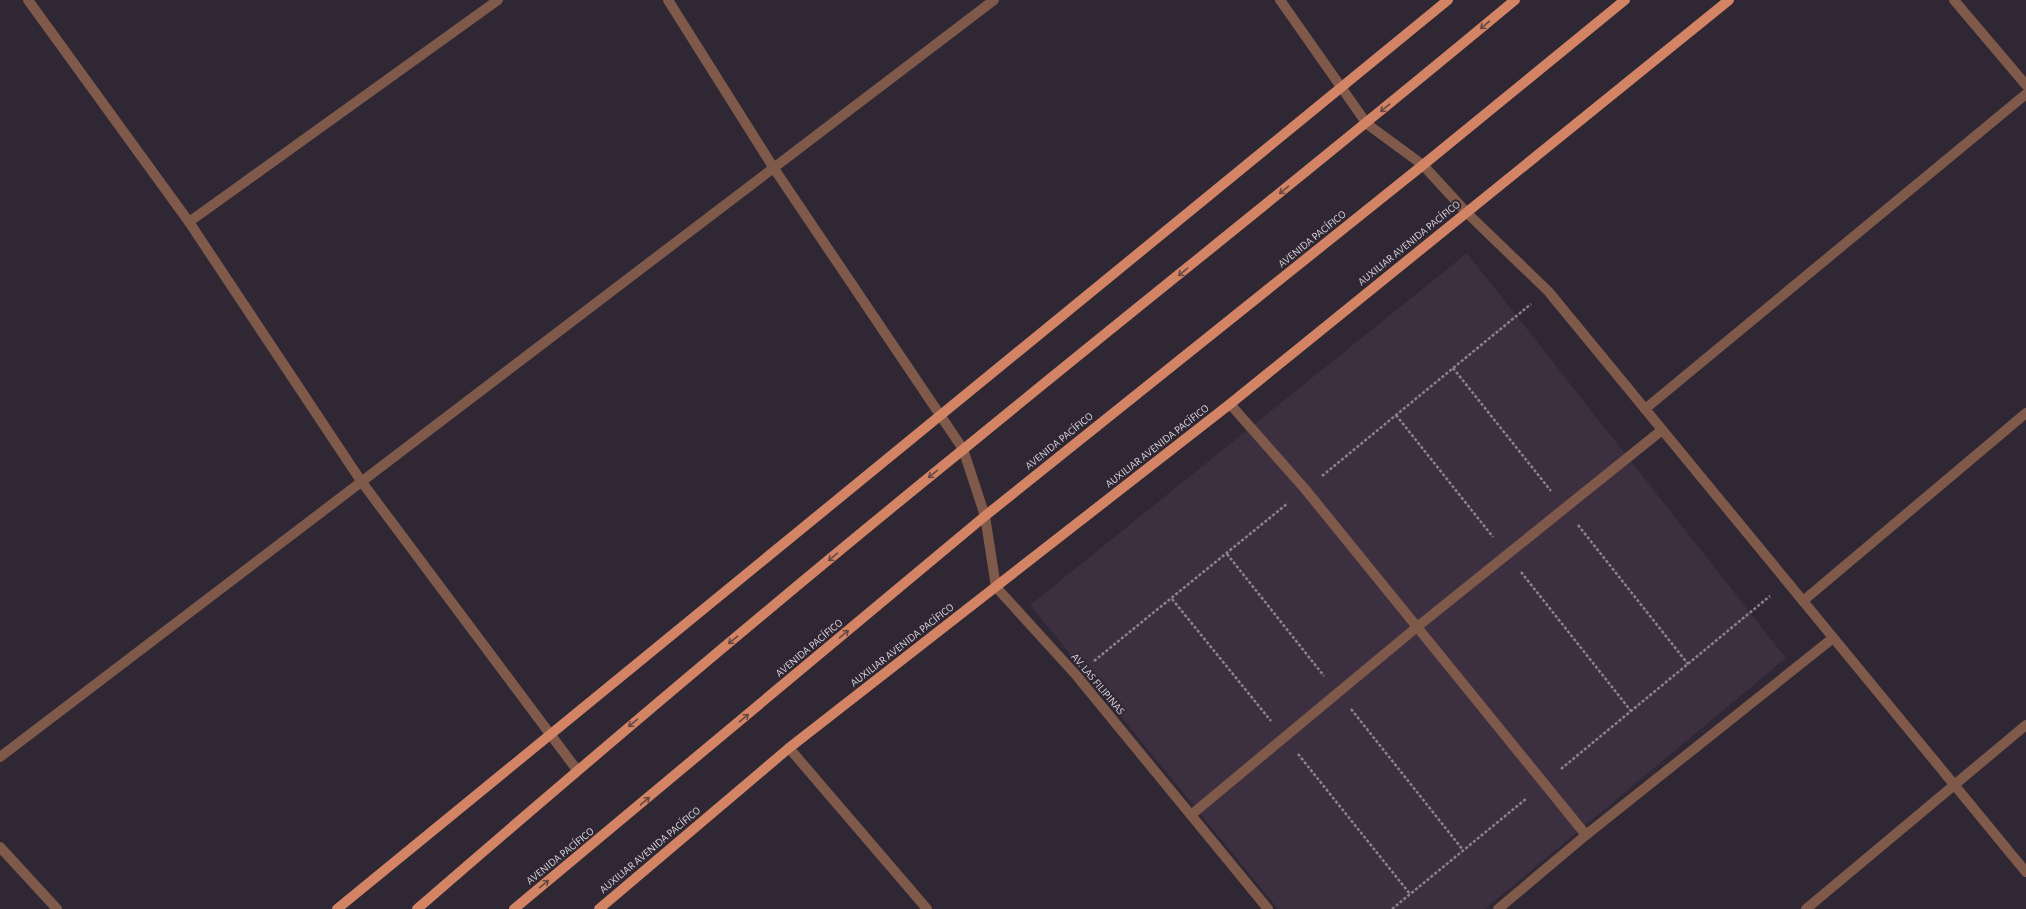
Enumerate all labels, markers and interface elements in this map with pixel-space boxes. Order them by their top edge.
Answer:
one-way arrow [1480,20,1491,29]
one-way arrow [1380,104,1391,113]
one-way arrow [1279,186,1290,195]
street label: AUXILIAR AVENIDA PACÍFICO [1355,198,1462,287]
street label: AVENIDA PACÍFICO [1275,208,1348,270]
one-way arrow [1178,267,1189,276]
street label: AUXILIAR AVENIDA PACÍFICO [1103,402,1211,490]
street label: AVENIDA PACÍFICO [1022,410,1095,472]
one-way arrow [928,469,939,478]
one-way arrow [828,553,839,561]
street label: AUXILIAR AVENIDA PACÍFICO [848,601,956,689]
street label: AVENIDA PACÍFICO [773,616,845,679]
one-way arrow [839,630,849,639]
one-way arrow [728,636,739,645]
street label: AV. LAS FILIPINAS [1069,651,1127,717]
one-way arrow [739,713,750,722]
one-way arrow [628,719,639,728]
one-way arrow [639,797,650,806]
street label: AUXILIAR AVENIDA PACÍFICO [597,804,703,895]
street label: AVENIDA PACÍFICO [523,825,596,887]
one-way arrow [539,880,550,889]

